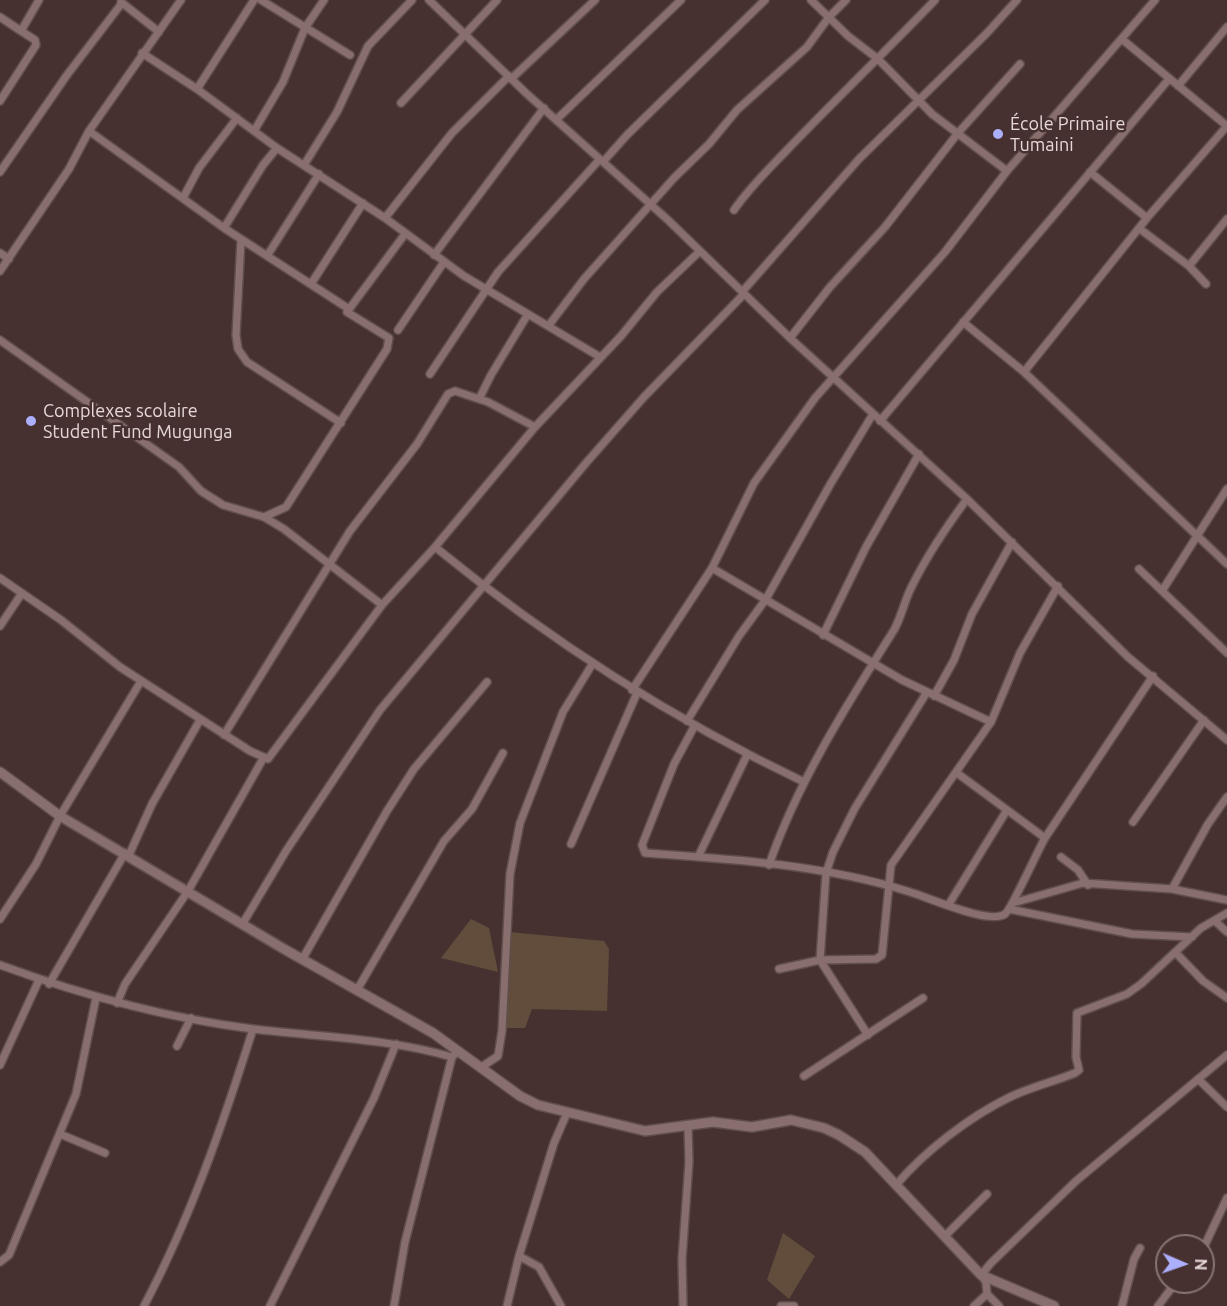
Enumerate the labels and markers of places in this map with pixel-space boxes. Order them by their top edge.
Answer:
place label: École Primaire Tumaini [1010,113,1126,156]
marker: École Primaire Tumaini [991,127,1005,141]
place label: Complexes scolaire Student Fund Mugunga [43,400,233,442]
marker: Complexes scolaire Student Fund Mugunga [24,414,38,428]

